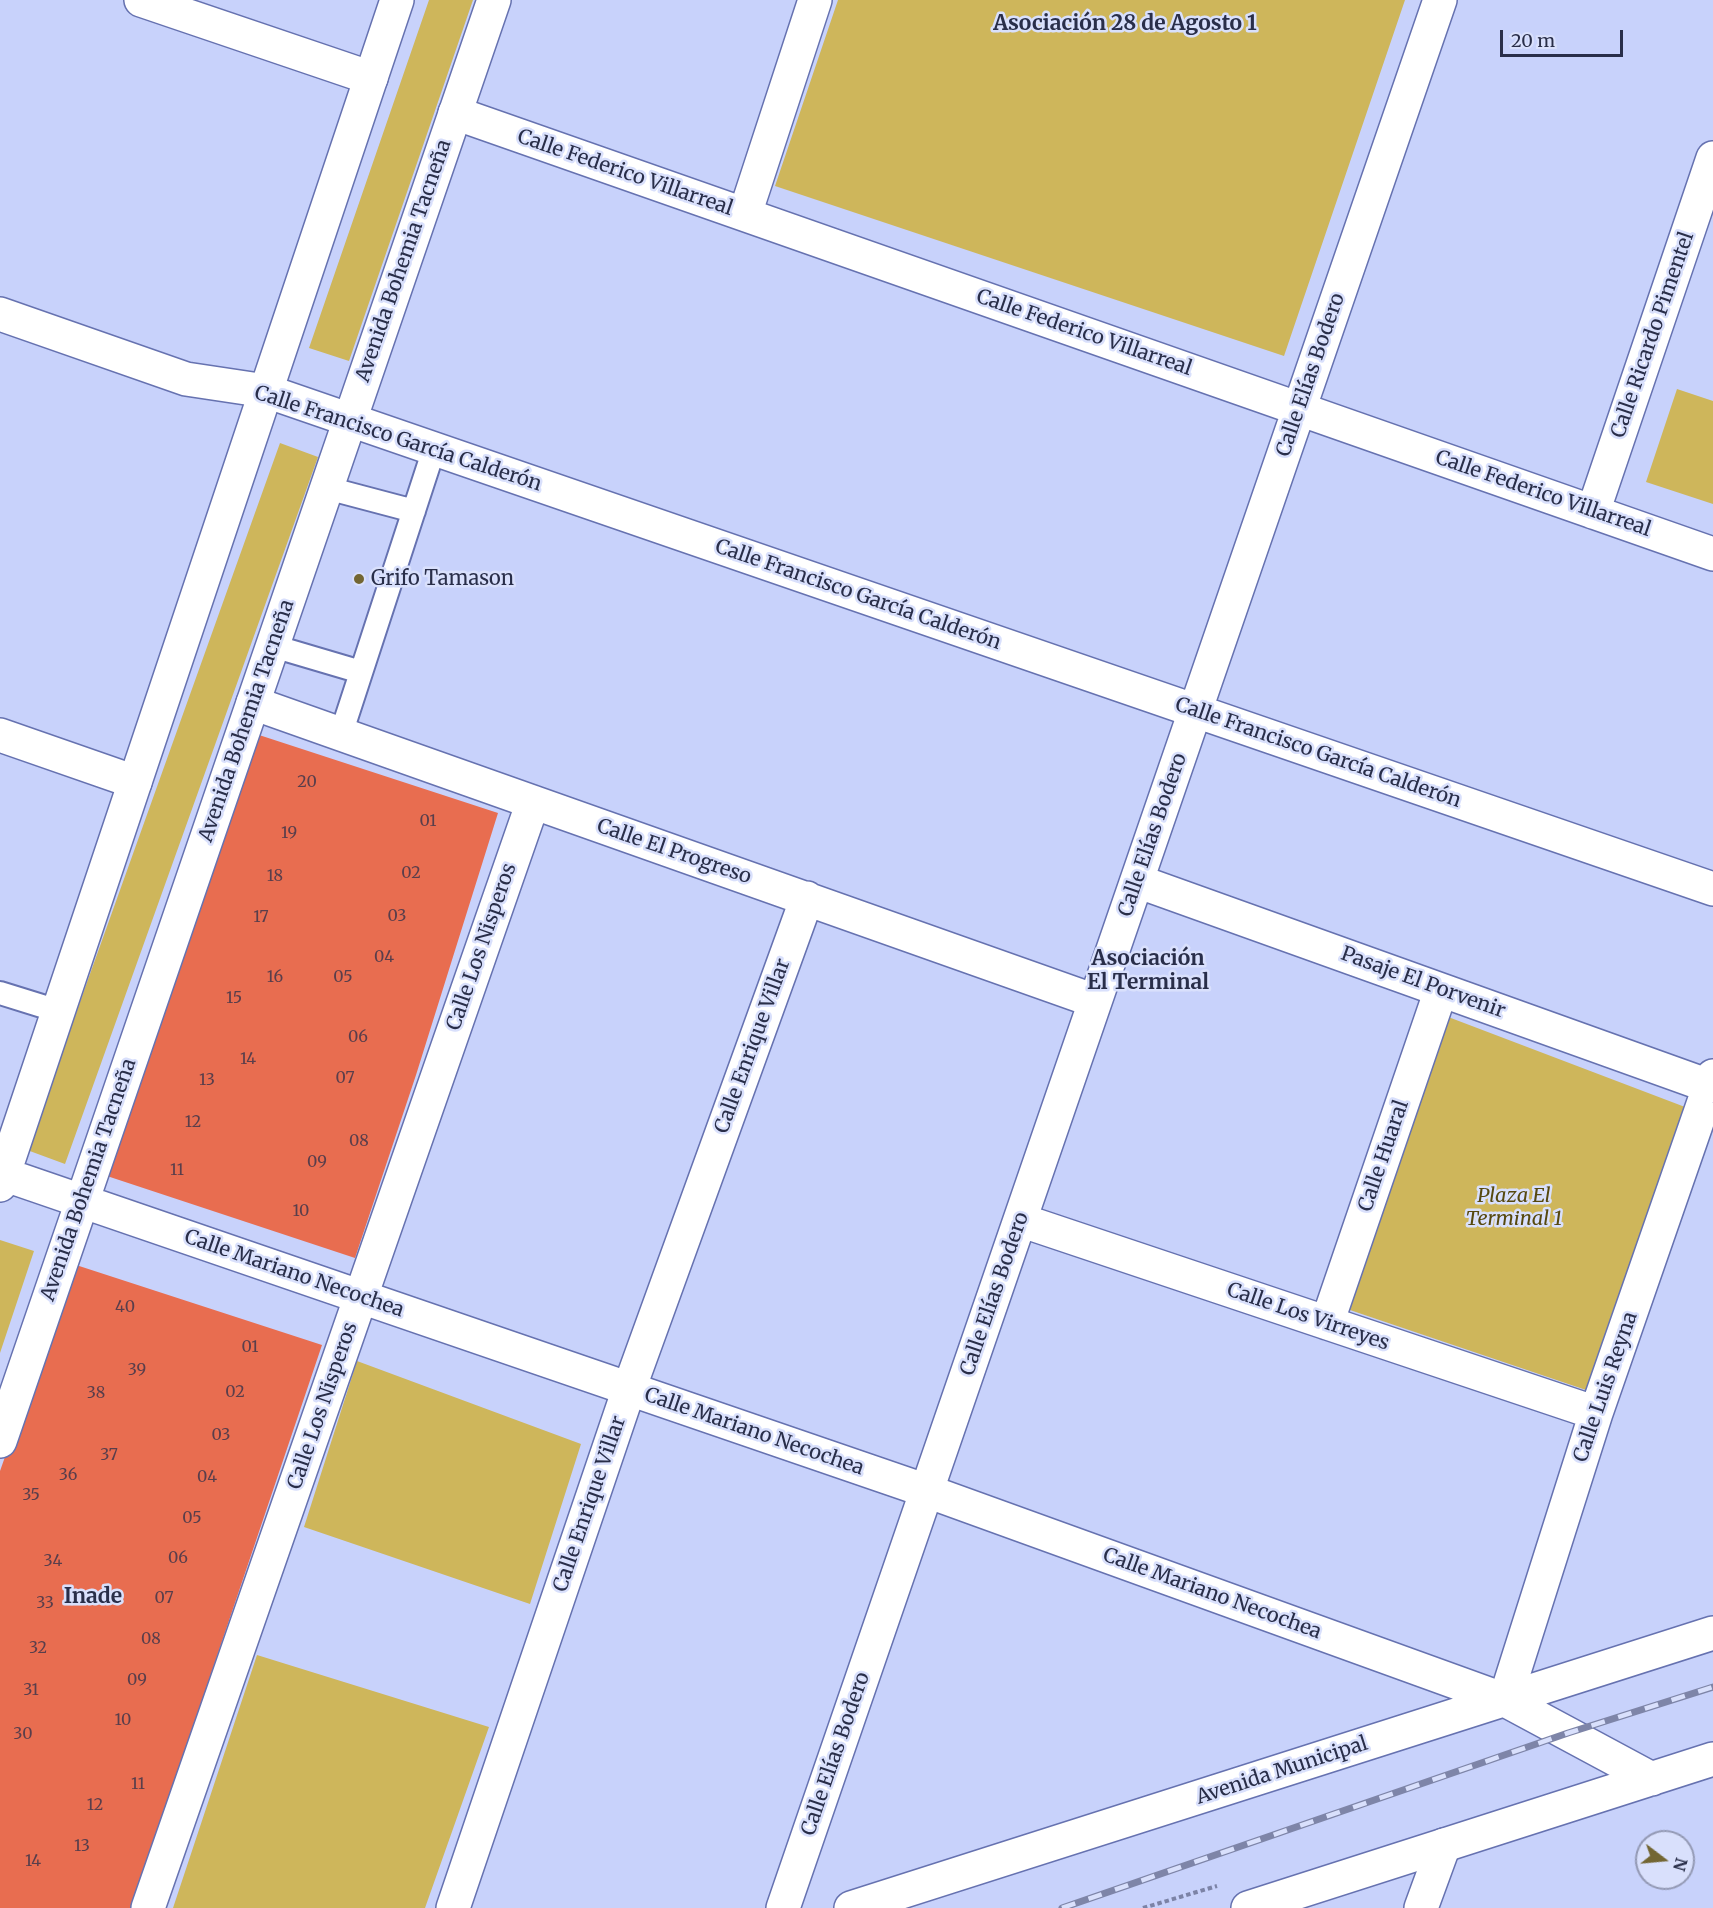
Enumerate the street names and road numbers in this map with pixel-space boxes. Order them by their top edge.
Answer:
street label: Calle Federico Villarreal [514,125,736,221]
street label: Avenida Bohemia Tacneña [351,137,457,385]
street label: Calle Ricardo Pimentel [1606,229,1700,441]
street label: Calle Federico Villarreal [973,285,1195,381]
street label: Calle Elías Bodero [1272,290,1350,460]
street label: Calle Francisco García Calderón [251,381,545,497]
street label: Calle Federico Villarreal [1432,446,1654,542]
street label: Calle Francisco García Calderón [712,535,1004,655]
street label: Avenida Bohemia Tacneña [194,597,300,845]
street label: Calle Francisco García Calderón [1172,693,1464,813]
street label: Calle Elías Bodero [1114,750,1192,920]
street label: Calle El Progreso [594,814,754,890]
street label: Calle Los Nisperos [442,860,522,1034]
street label: Pasaje El Porvenir [1338,942,1508,1024]
street label: Calle Enrique Villar [710,955,796,1137]
street label: Avenida Bohemia Tacneña [36,1056,142,1304]
street label: Calle Huaral [1354,1097,1414,1215]
street label: Calle Elías Bodero [956,1209,1034,1379]
street label: Calle Mariano Necochea [181,1225,407,1323]
street label: Calle Los Virreyes [1224,1278,1392,1356]
street label: Calle Luis Reyna [1569,1309,1643,1465]
street label: Calle Los Nisperos [283,1319,363,1493]
street label: Calle Mariano Necochea [641,1383,867,1481]
street label: Calle Enrique Villar [549,1413,631,1595]
street label: Calle Mariano Necochea [1100,1543,1324,1645]
street label: Calle Elías Bodero [797,1669,875,1839]
street label: Avenida Municipal [1193,1732,1371,1810]

